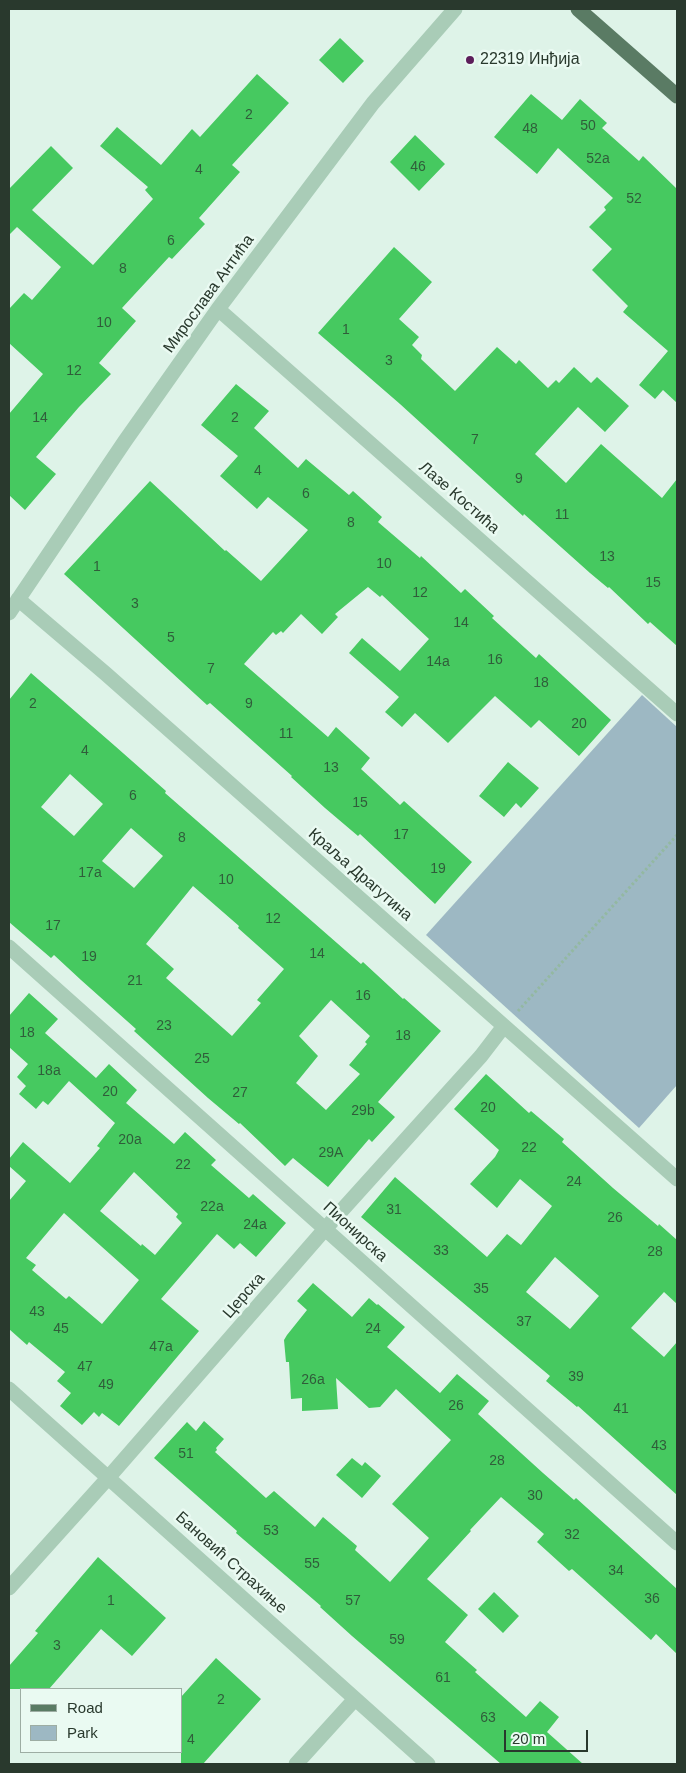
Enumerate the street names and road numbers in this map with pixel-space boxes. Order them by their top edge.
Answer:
street label: Мирослава Антића [160,231,258,357]
street label: Лазе Костића [415,458,503,538]
street label: Краља Драгутина [304,825,416,925]
street label: Пионирска [319,1198,391,1266]
street label: Церска [219,1269,269,1323]
street label: Бановић Страхиње [171,1508,291,1618]

